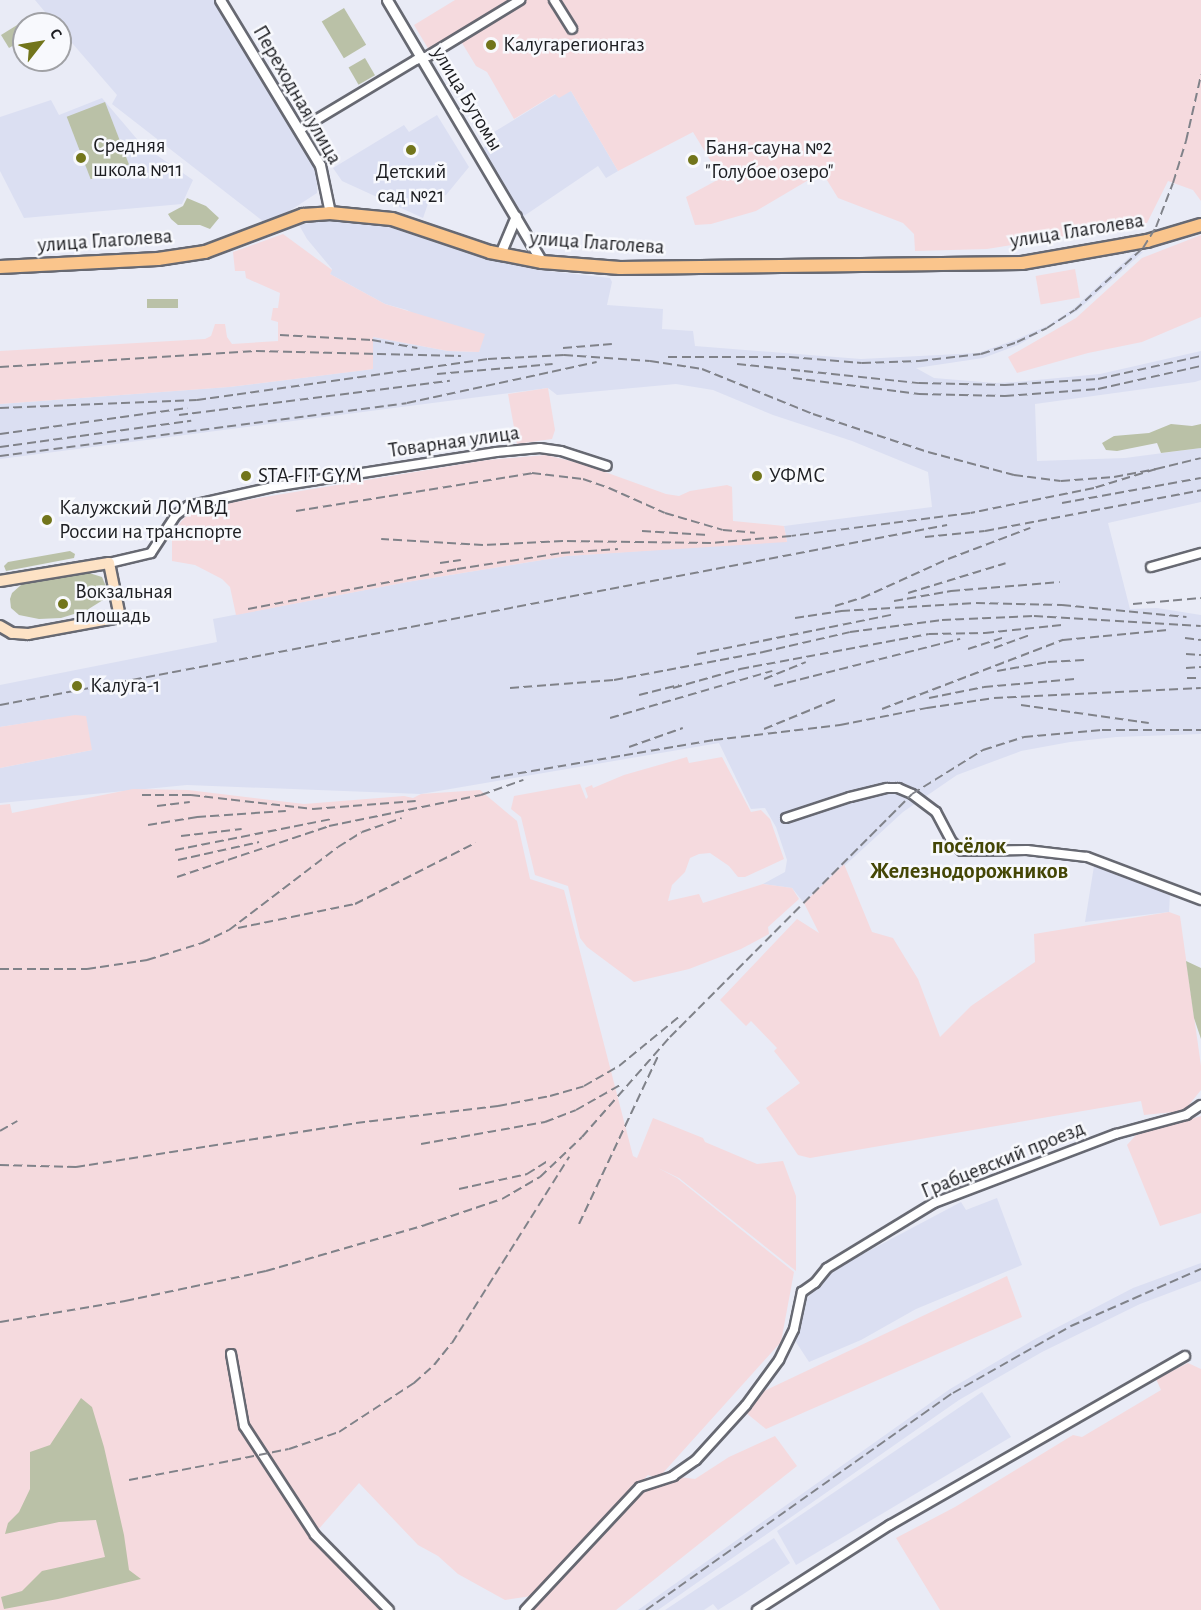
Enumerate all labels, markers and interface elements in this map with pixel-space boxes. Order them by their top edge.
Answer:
north arrow [12,12,72,72]
street label: Переходная улица [247,21,347,169]
text: С [47,26,65,42]
place label: Калугарегионгаз [503,32,645,58]
marker: Калугарегионгаз [484,38,498,52]
street label: улица Бутомы [426,42,508,156]
place label: Средняя школа №11 [93,133,183,183]
place label: Баня-сауна №2 "Голубое озеро" [705,135,834,185]
marker: Детский сад №21 [404,143,418,157]
marker: Средняя школа №11 [74,151,88,165]
marker: Баня-сауна №2 "Голубое озеро" [686,153,700,167]
place label: Детский сад №21 [376,159,446,209]
street label: улица Глаголева [1008,208,1146,254]
street label: улица Глаголева [37,224,173,258]
street label: улица Глаголева [529,226,665,260]
street label: Товарная улица [387,420,521,464]
place label: STA-FIT GYM [258,463,362,489]
place label: УФМС [769,463,825,489]
marker: STA-FIT GYM [239,469,253,483]
marker: УФМС [750,469,764,483]
place label: Калужский ЛО МВД России на транспорте [59,495,242,545]
marker: Калужский ЛО МВД России на транспорте [40,513,54,527]
place label: Вокзальная площадь [75,579,173,629]
marker: Вокзальная площадь [56,597,70,611]
place label: Калуга-1 [90,673,160,699]
marker: Калуга-1 [68,677,86,695]
district label: посёлок Железнодорожников [870,833,1068,884]
street label: Грабцевский проезд [917,1116,1089,1204]

